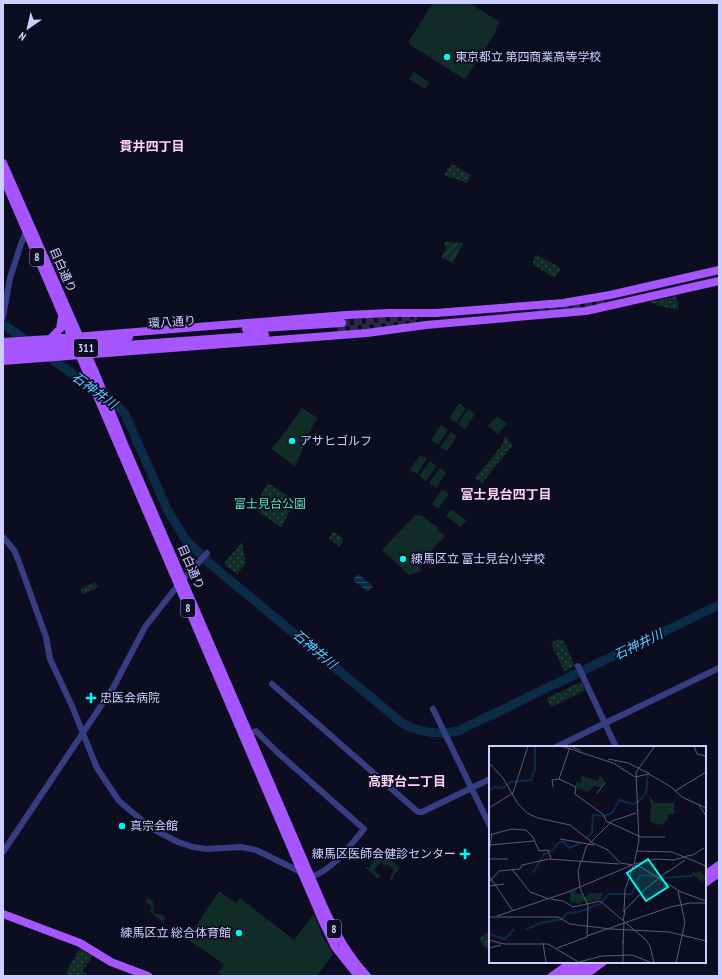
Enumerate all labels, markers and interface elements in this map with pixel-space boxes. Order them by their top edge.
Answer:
north arrow [8,8,48,48]
text: N [16,29,29,44]
place label: 東京都立 第四商業高等学校 [455,49,602,64]
marker: 東京都立 第四商業高等学校 [442,52,452,62]
district label: 貫井四丁目 [119,138,185,155]
street label: 目白通り [47,245,80,295]
road number: 8 [30,248,44,266]
street label: 環八通り [147,312,196,331]
road number: 311 [74,339,98,357]
water label: 石神井川 [69,368,122,414]
place label: アサヒゴルフ [300,433,372,448]
marker: アサヒゴルフ [287,436,297,446]
district label: 富士見台四丁目 [460,486,552,503]
park label: 富士見台公園 [234,496,306,511]
street label: 目白通り [175,542,208,592]
place label: 練馬区立 富士見台小学校 [411,551,546,566]
marker: 練馬区立 富士見台小学校 [398,554,408,564]
road number: 8 [181,599,195,617]
water label: 石神井川 [611,625,667,663]
water label: 石神井川 [289,626,342,674]
place label: 忠医会病院 [100,690,160,705]
marker: 忠医会病院 [85,692,97,704]
inset map [489,746,706,963]
district label: 高野台二丁目 [368,773,446,790]
place label: 真宗会館 [130,818,178,833]
marker: 真宗会館 [117,821,127,831]
place label: 練馬区医師会健診センター [312,846,456,861]
marker: 練馬区医師会健診センター [459,848,471,860]
road number: 8 [327,920,341,938]
place label: 練馬区立 総合体育館 [120,925,231,940]
marker: 練馬区立 総合体育館 [234,928,244,938]

